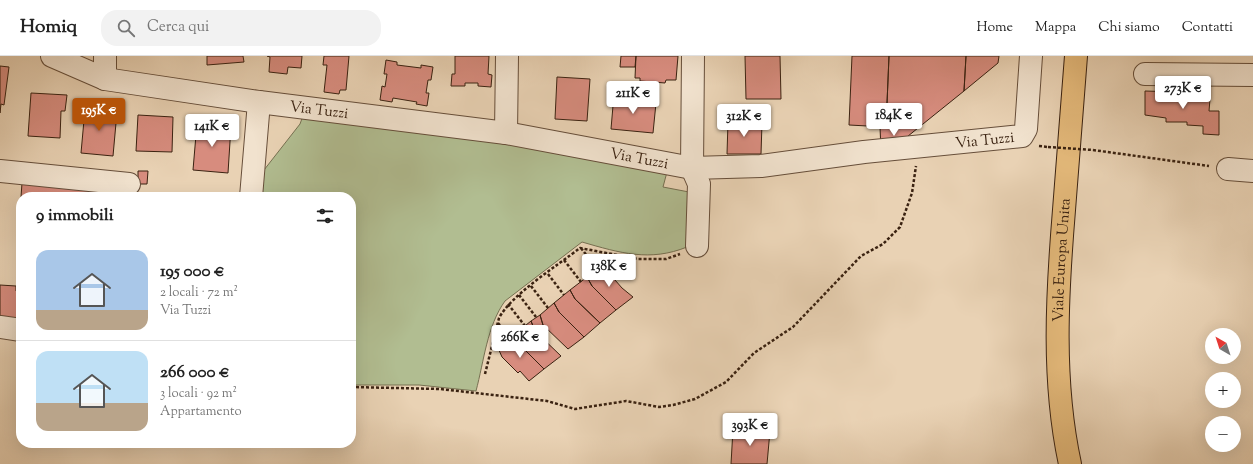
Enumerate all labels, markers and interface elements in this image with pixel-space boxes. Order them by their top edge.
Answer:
search box [101,10,381,46]
text: Homiq [20,14,77,41]
icon: search [115,17,137,39]
text: Cerca qui [147,17,209,38]
text: Home [976,18,1013,38]
text: Mappa [1035,18,1076,38]
text: Chi siamo [1098,18,1160,38]
text: Contatti [1182,18,1233,38]
pin: 273K € [1150,76,1216,110]
text: 273K € [1164,80,1202,98]
pin: 211K € [600,81,666,115]
text: 211K € [615,85,651,103]
street label: Via Tuzzi [288,97,349,125]
pin: 195K € [66,98,132,132]
text: 195K € [81,102,117,120]
pin: 184K € [861,103,927,137]
pin: 312K € [711,104,777,138]
text: 184K € [875,107,913,125]
text: 312K € [726,108,762,126]
pin: 141K € [179,114,245,148]
text: 141K € [194,118,230,136]
street label: Via Tuzzi [954,128,1015,155]
street label: Via Tuzzi [608,144,670,175]
street label: Viale Europa Unita [1049,197,1077,322]
text: 9 immobili [36,204,114,228]
icon: filters [314,205,336,227]
pin: 138K € [576,254,642,288]
text: 138K € [591,258,627,276]
text: 195 000 € [160,260,225,284]
icon: home [68,266,116,314]
text: 2 locali · 72 m² [160,284,238,302]
text: Via Tuzzi [160,302,211,320]
pin: 266K € [487,325,553,359]
north arrow [1205,328,1241,364]
map controls [1205,328,1241,452]
text: 266K € [500,329,540,347]
text: 266 000 € [160,361,230,385]
icon: home [68,367,116,415]
button: + [1205,372,1241,408]
text: 3 locali · 92 m² [160,385,237,403]
text: Appartamento [160,403,242,421]
pin: 393K € [717,413,783,447]
button: − [1205,416,1241,452]
text: 393K € [732,417,768,435]

